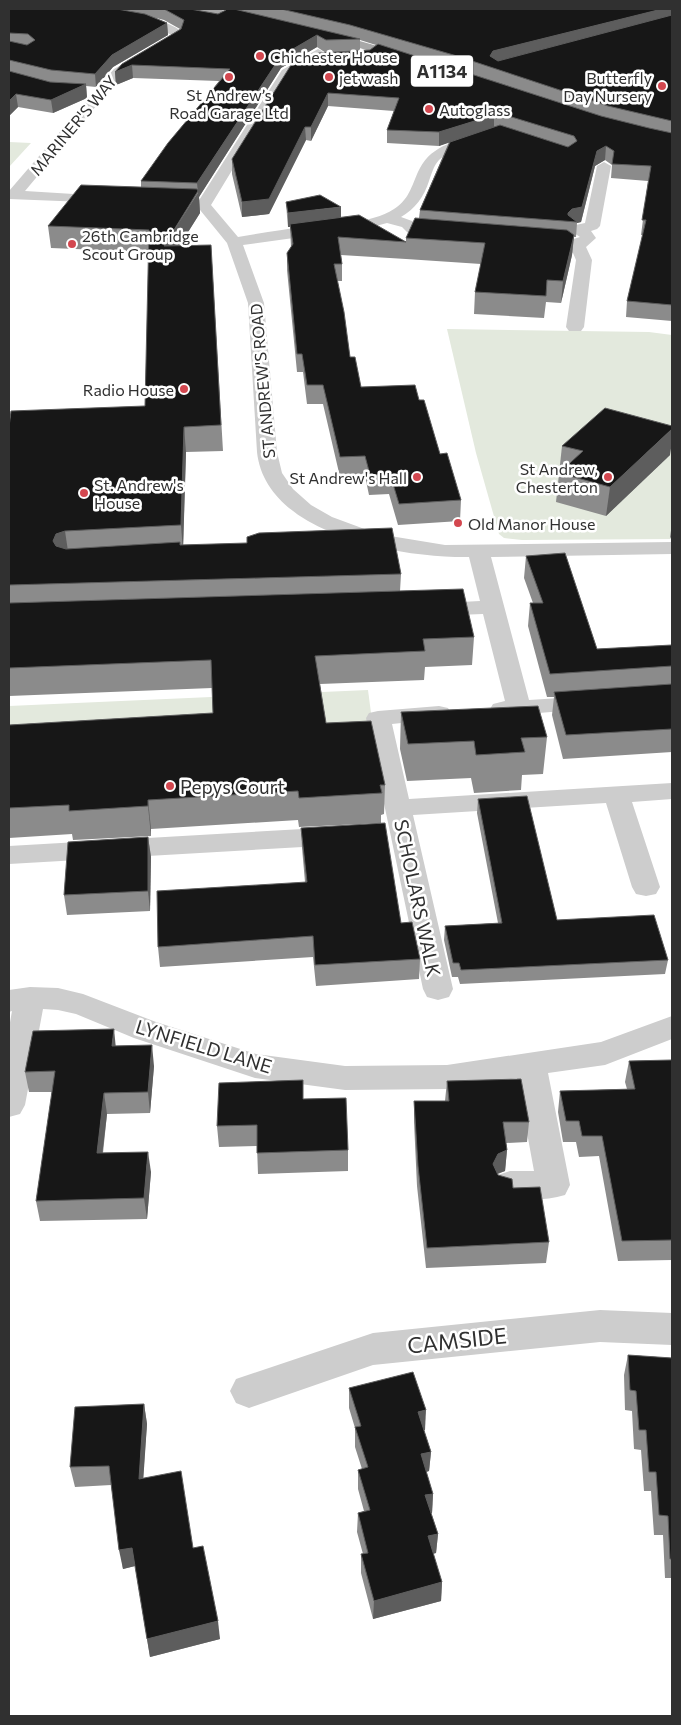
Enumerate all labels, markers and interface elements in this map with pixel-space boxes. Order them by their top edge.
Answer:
place label: Chichester House [270,47,398,66]
marker: Chichester House [254,50,266,62]
road number: A1134 [411,56,473,86]
place label: jet wash [339,68,399,87]
place label: Butterfly Day Nursery [563,68,652,105]
street label: MARINER'S WAY [26,71,121,179]
marker: St Andrew’s Road Garage Ltd [223,71,235,83]
marker: jet wash [323,71,335,83]
marker: Butterfly Day Nursery [656,80,668,92]
place label: St Andrew’s Road Garage Ltd [169,85,289,122]
place label: Autoglass [439,100,510,119]
marker: Autoglass [423,103,435,115]
place label: 26th Cambridge Scout Group [82,226,199,263]
marker: 26th Cambridge Scout Group [66,238,78,250]
street label: ST ANDREW'S ROAD [246,303,278,459]
place label: Radio House [83,380,174,399]
marker: Radio House [178,383,190,395]
place label: St Andrew, Chesterton [516,459,598,496]
place label: St Andrew's Hall [289,468,407,487]
marker: St Andrew's Hall [411,471,423,483]
marker: St Andrew, Chesterton [602,471,614,483]
place label: St. Andrew's House [94,475,184,512]
marker: St. Andrew's House [78,487,90,499]
place label: Old Manor House [468,514,595,533]
marker: Old Manor House [452,517,464,529]
place label: Pepys Court [180,775,285,798]
marker: Pepys Court [164,780,176,792]
street label: SCHOLARS WALK [390,817,446,979]
street label: LYNFIELD LANE [133,1014,275,1078]
street label: CAMSIDE [406,1321,508,1359]

